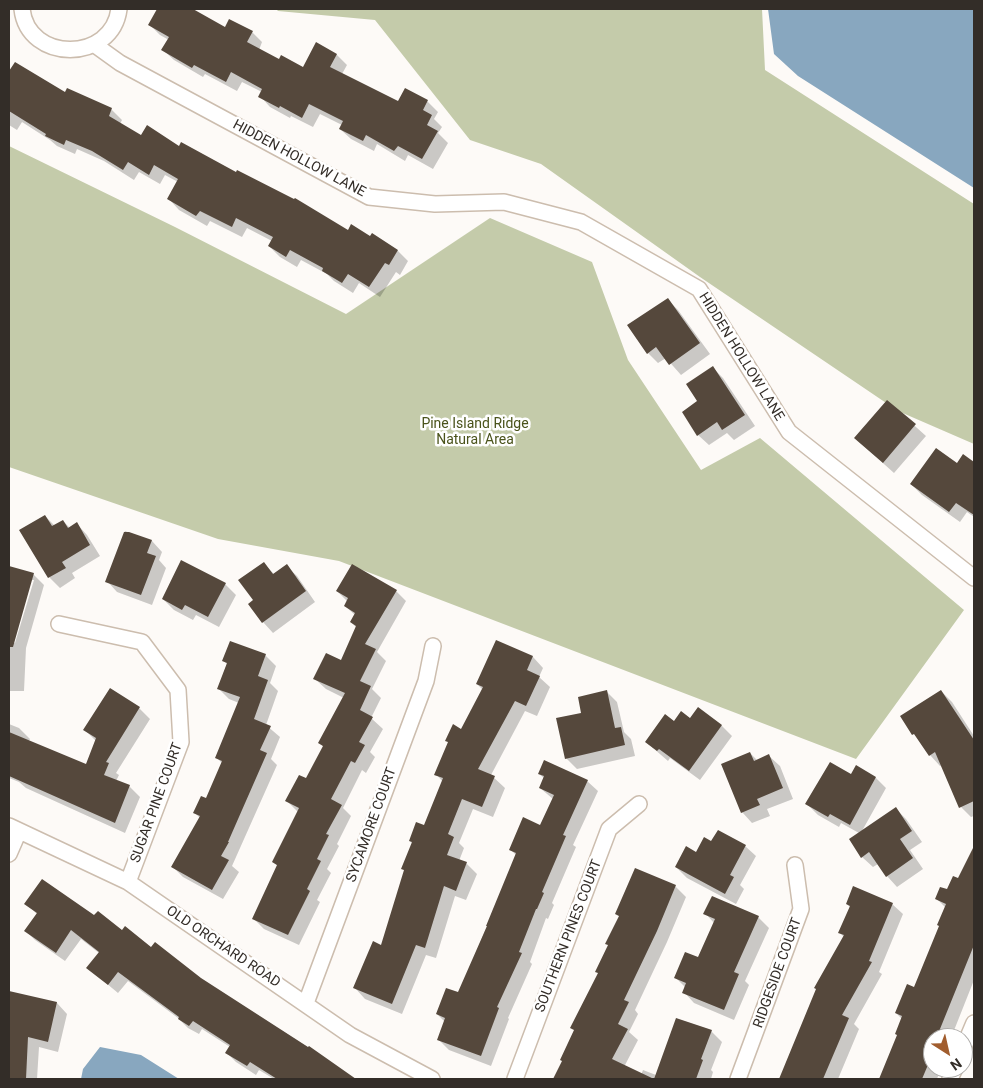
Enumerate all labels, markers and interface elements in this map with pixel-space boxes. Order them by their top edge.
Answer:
street label: HIDDEN HOLLOW LANE [230,117,368,201]
street label: HIDDEN HOLLOW LANE [695,290,787,424]
park label: Pine Island Ridge Natural Area [421,416,529,448]
street label: SUGAR PINE COURT [127,741,187,865]
street label: SYCAMORE COURT [343,765,401,885]
street label: SOUTHERN PINES COURT [532,857,606,1015]
street label: OLD ORCHARD ROAD [163,903,283,991]
street label: RIDGESIDE COURT [750,916,806,1030]
north arrow [923,1028,973,1078]
text: N [947,1055,965,1074]

